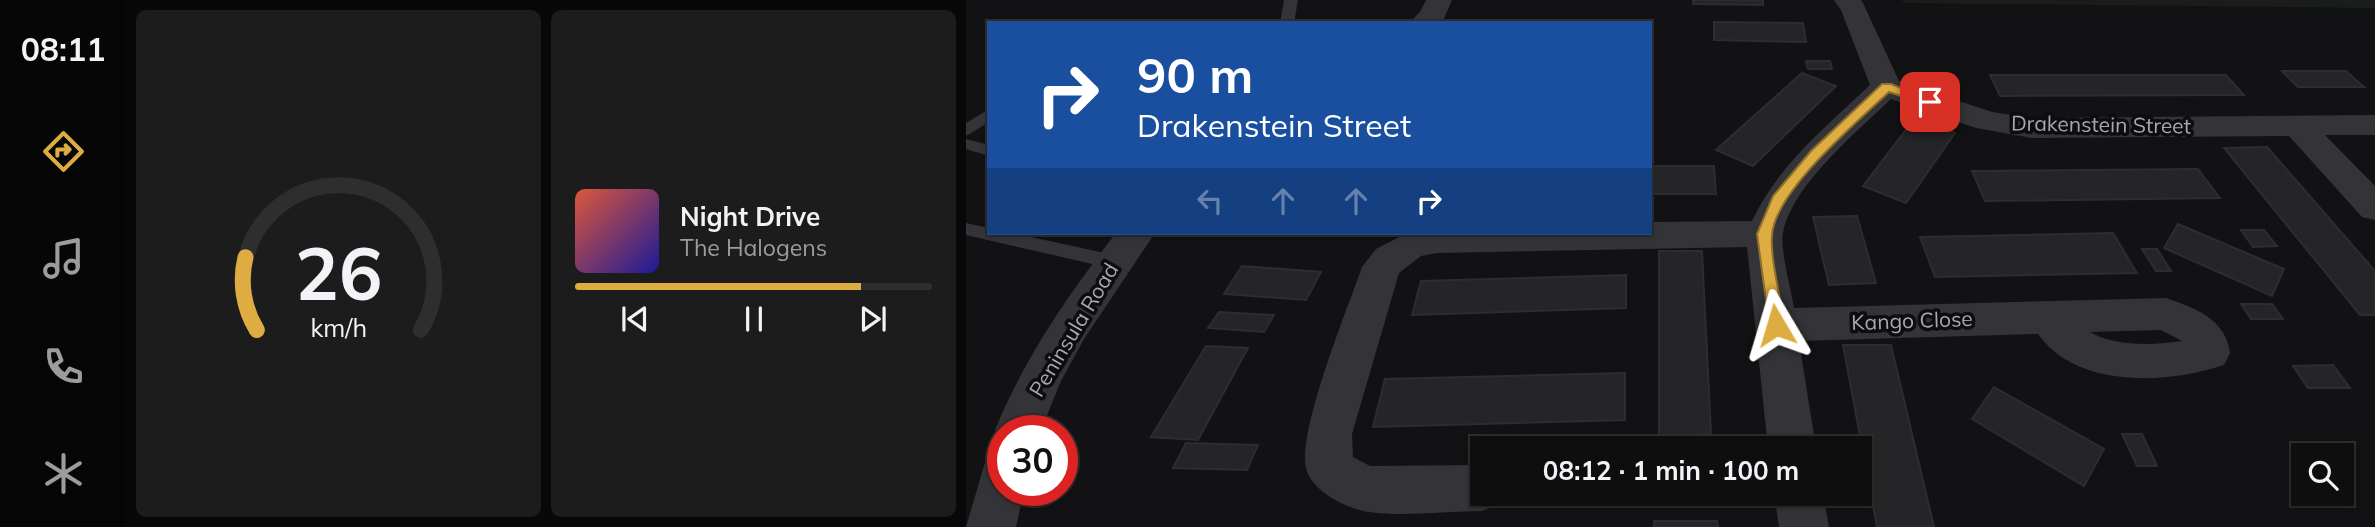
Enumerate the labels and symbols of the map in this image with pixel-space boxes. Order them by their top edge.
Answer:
pin [1900,72,1960,132]
street label: Drakenstein Street [2011,109,2191,139]
street label: Peninsula Road [1023,258,1123,401]
position arrow [1739,288,1813,362]
street label: Kango Close [1851,305,1973,335]
speed limit sign: 30 [987,415,1078,506]

